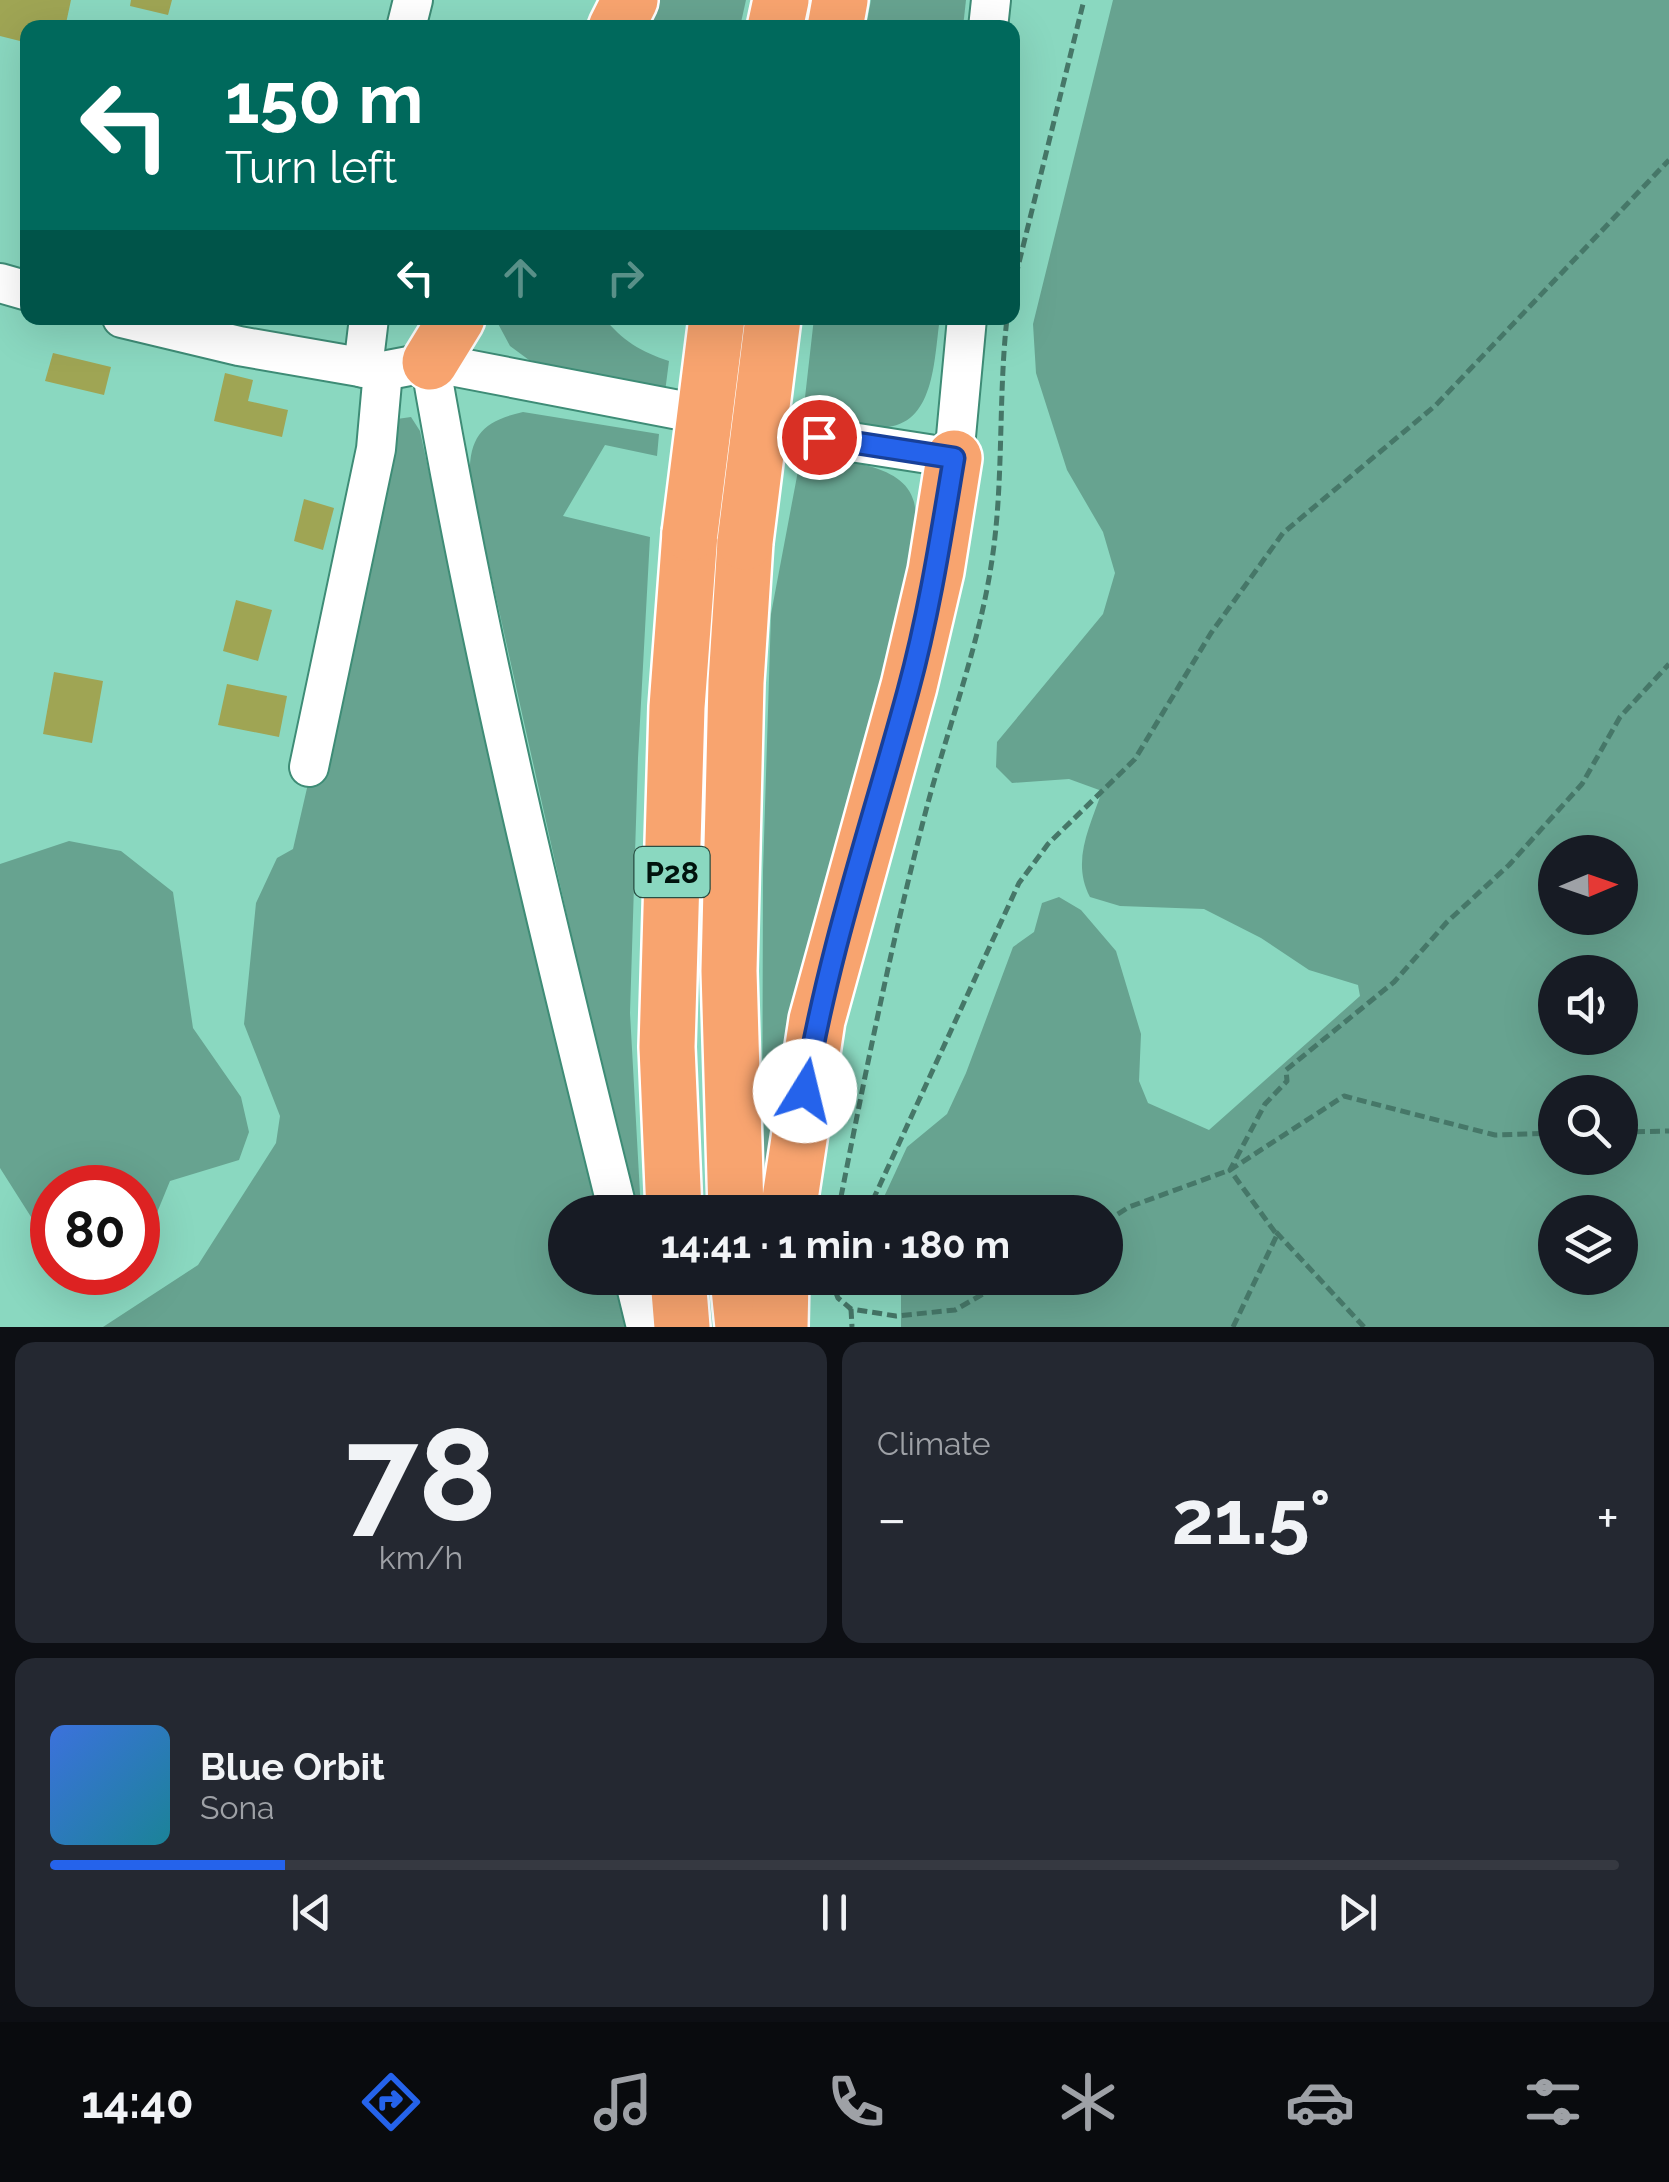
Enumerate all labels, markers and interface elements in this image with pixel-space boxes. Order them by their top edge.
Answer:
text: 150 m [225,57,423,139]
icon: left [60,60,190,190]
text: Turn left [225,141,397,194]
icon: left [388,250,443,305]
icon: ahead [493,250,548,305]
icon: right [598,250,653,305]
pin [777,395,862,480]
icon: arrive [792,410,847,465]
north arrow [1538,835,1638,935]
map controls [1538,835,1638,1295]
road number: Р28 [634,847,710,897]
button: sound [1538,955,1638,1055]
position arrow [753,1039,857,1143]
button: search [1538,1075,1638,1175]
speed limit sign: 80 [30,1165,160,1295]
button: layers [1538,1195,1638,1295]
text: 14:41 · 1 min · 180 m [661,1222,1010,1267]
text: 78 [345,1398,497,1550]
text: Climate [877,1425,991,1462]
text: 21.5° [1172,1473,1331,1562]
text: − [877,1486,907,1551]
text: + [1596,1486,1619,1551]
text: km/h [379,1539,463,1576]
text: Blue Orbit [200,1744,385,1789]
text: Sona [200,1789,275,1826]
icon: previous [284,1885,339,1940]
icon: pause [807,1885,862,1940]
icon: next [1330,1885,1385,1940]
icon: directions [356,2067,426,2137]
icon: music [588,2067,658,2137]
icon: phone [821,2067,891,2137]
icon: climate [1053,2067,1123,2137]
icon: car [1285,2067,1355,2137]
icon: filters [1518,2067,1588,2137]
text: 14:40 [81,2076,194,2129]

